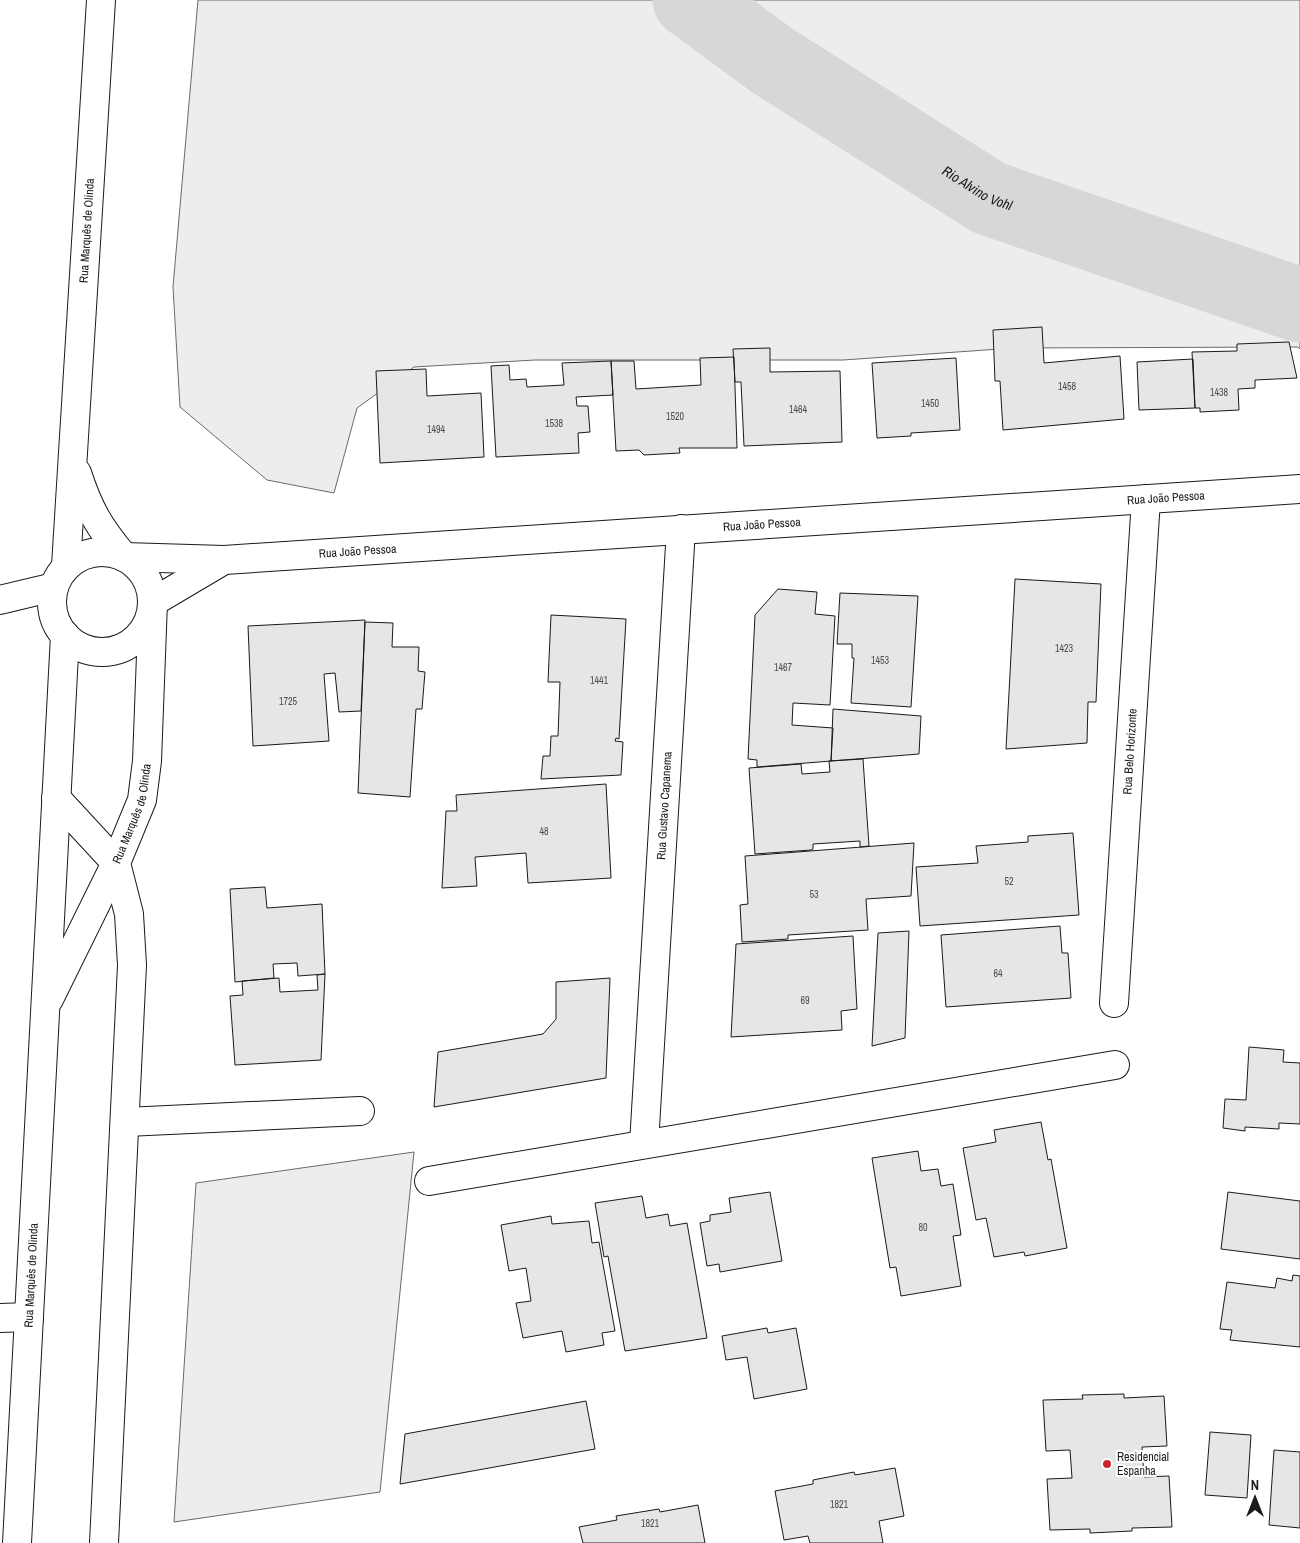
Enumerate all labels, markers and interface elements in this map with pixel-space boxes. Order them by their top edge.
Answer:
water label: Rio Alvino Vohl [939,162,1015,214]
street label: Rua Marquês de Olinda [76,177,98,283]
house number: 1458 [1058,380,1077,393]
house number: 1438 [1210,386,1229,399]
house number: 1450 [921,397,940,410]
house number: 1464 [789,403,808,416]
house number: 1520 [666,410,685,423]
house number: 1538 [545,417,564,430]
house number: 1494 [427,423,446,436]
street label: Rua João Pessoa [1127,487,1206,508]
street label: Rua João Pessoa [722,514,802,535]
street label: Rua João Pessoa [318,541,398,562]
house number: 1423 [1055,642,1074,655]
house number: 1453 [871,654,890,667]
house number: 1467 [774,661,793,674]
house number: 1441 [590,674,609,687]
house number: 1725 [279,695,298,708]
street label: Rua Belo Horizonte [1119,708,1141,795]
street label: Rua Gustavo Capanema [653,750,676,860]
street label: Rua Marquês de Olinda [109,762,155,866]
house number: 48 [539,825,549,838]
house number: 52 [1004,875,1014,888]
house number: 53 [809,888,819,901]
house number: 64 [993,967,1003,980]
house number: 69 [800,994,810,1007]
house number: 80 [918,1221,928,1234]
street label: Rua Marquês de Olinda [20,1222,42,1328]
place label: Residencial Espanha [1117,1449,1169,1479]
marker: Residencial Espanha [1101,1458,1113,1470]
north arrow [1230,1473,1280,1523]
text: N [1251,1476,1259,1494]
house number: 1821 [830,1498,849,1511]
house number: 1821 [641,1517,660,1530]

